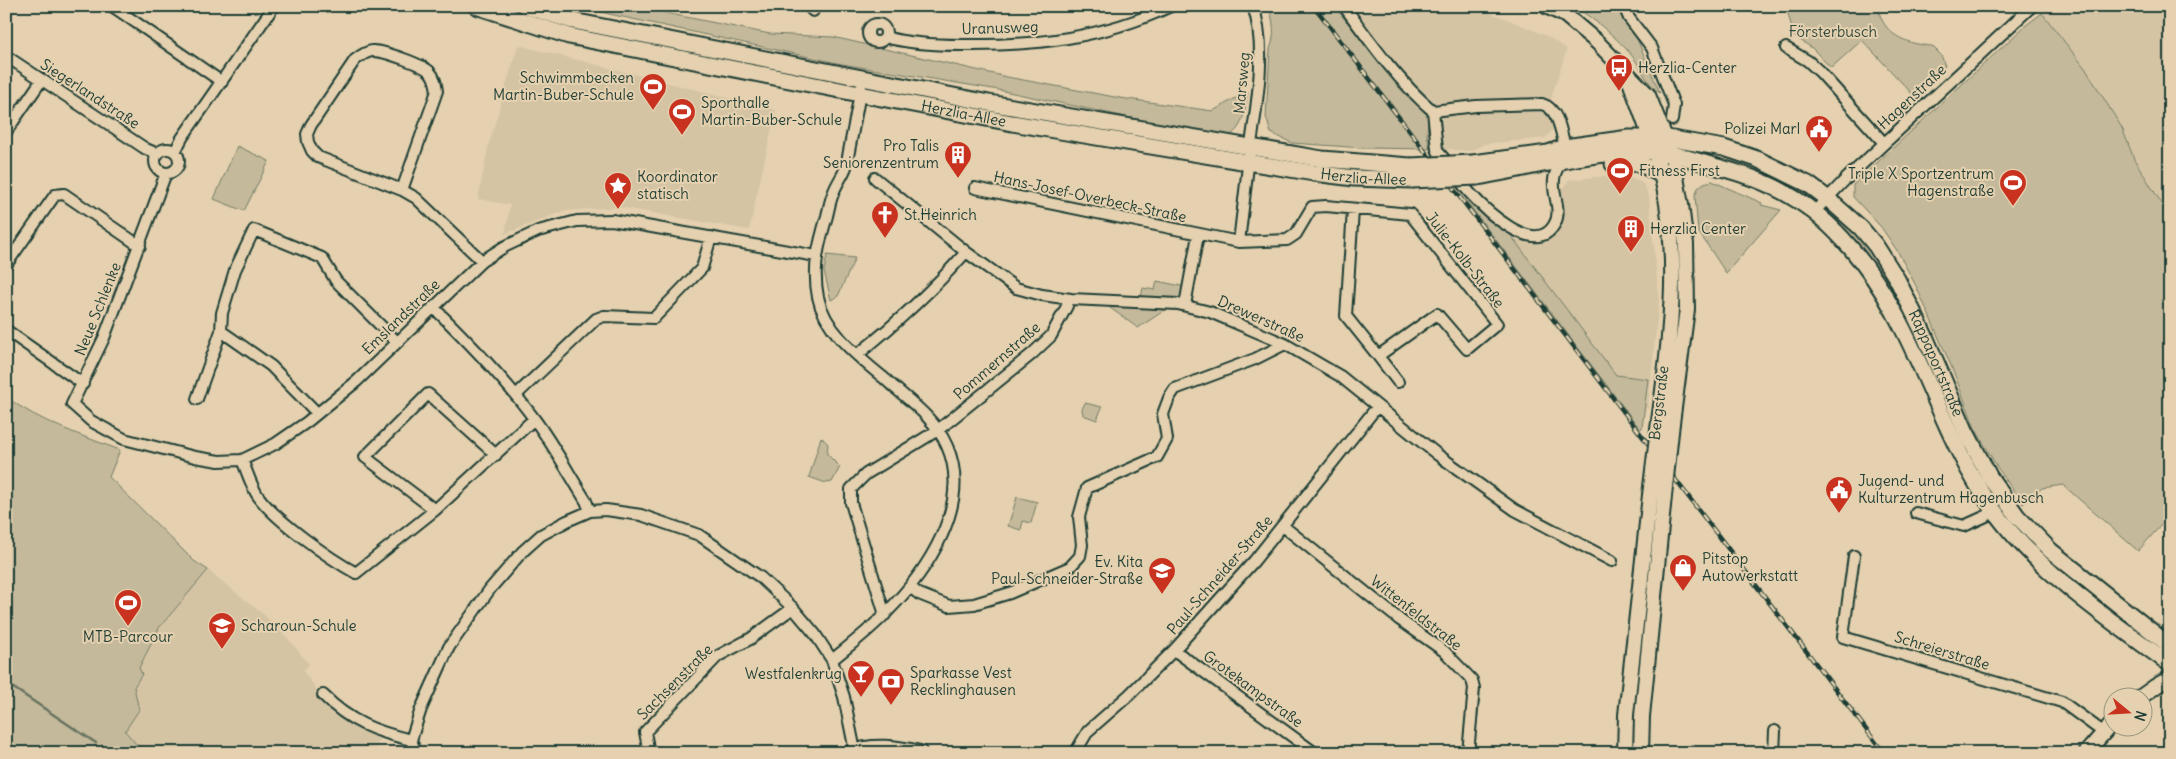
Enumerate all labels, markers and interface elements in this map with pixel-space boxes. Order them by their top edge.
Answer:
street label: Uranusweg [961,17,1039,38]
park label: Försterbusch [1789,22,1878,41]
street label: Marsweg [1229,51,1254,115]
bus stop icon: Herzlia-Center [1604,53,1634,92]
street label: Siegerlandstraße [37,54,143,133]
place label: Herzlia-Center [1638,58,1737,77]
street label: Hagenstraße [1873,60,1950,133]
place label: Schwimmbecken Martin-Buber-Schule [493,68,634,104]
sports icon: Schwimmbecken Martin-Buber-Schule [638,72,668,111]
place label: Sporthalle Martin-Buber-Schule [701,93,842,129]
street label: Herzlia-Allee [920,96,1008,131]
sports icon: Sporthalle Martin-Buber-Schule [667,97,697,136]
public building icon: Polizei Marl [1804,114,1834,153]
place label: Polizei Marl [1724,119,1800,138]
place label: Pro Talis Seniorenzentrum [823,136,939,172]
building icon: Pro Talis Seniorenzentrum [943,140,973,179]
sports icon: Fitness First [1605,156,1635,195]
place label: Fitness First [1639,161,1720,180]
street label: Herzlia-Allee [1319,164,1407,189]
place label: Triple X Sportzentrum Hagenstraße [1848,164,1994,200]
place label: Koordinator statisch [637,167,718,203]
street label: Hans-Josef-Overbeck-Straße [992,167,1188,226]
sports icon: Triple X Sportzentrum Hagenstraße [1998,168,2028,207]
place icon: Koordinator statisch [603,171,633,210]
church icon: St.Heinrich [870,200,900,239]
place label: St.Heinrich [904,205,977,224]
street label: Julie-Kolb-Straße [1422,208,1509,312]
building icon: Herzlia Center [1616,214,1646,253]
place label: Herzlia Center [1650,219,1746,238]
street label: Neue Schlenke [70,259,125,358]
street label: Emslandstraße [358,275,444,358]
street label: Drewerstraße [1215,291,1308,346]
street label: Rappaportstraße [1905,306,1968,419]
street label: Pommernstraße [949,318,1044,404]
street label: Bergstraße [1645,365,1672,441]
place label: Jugend- und Kulturzentrum Hagenbusch [1858,471,2044,507]
public building icon: Jugend- und Kulturzentrum Hagenbusch [1824,475,1854,514]
street label: Paul-Schneider-Straße [1163,511,1277,638]
place label: Pitstop Autowerkstatt [1702,549,1798,585]
place label: Ev. Kita Paul-Schneider-Straße [991,552,1143,588]
shop icon: Pitstop Autowerkstatt [1668,553,1698,592]
school or university icon: Ev. Kita Paul-Schneider-Straße [1147,556,1177,595]
street label: Wittenfeldstraße [1367,571,1466,654]
sports icon: MTB-Parcour [113,588,143,627]
school or university icon: Scharoun-Schule [207,611,237,650]
place label: Scharoun-Schule [241,616,357,635]
place label: MTB-Parcour [83,627,173,646]
street label: Schreierstraße [1892,627,1992,674]
street label: Sachsenstraße [633,640,716,723]
street label: Grotekampstraße [1200,646,1307,731]
bar icon: Westfalenkrug [846,659,876,698]
place label: Sparkasse Vest Recklinghausen [910,663,1016,699]
place label: Westfalenkrug [745,664,842,683]
bank icon: Sparkasse Vest Recklinghausen [876,667,906,706]
north arrow [2104,686,2154,736]
text: N [2130,709,2150,723]

